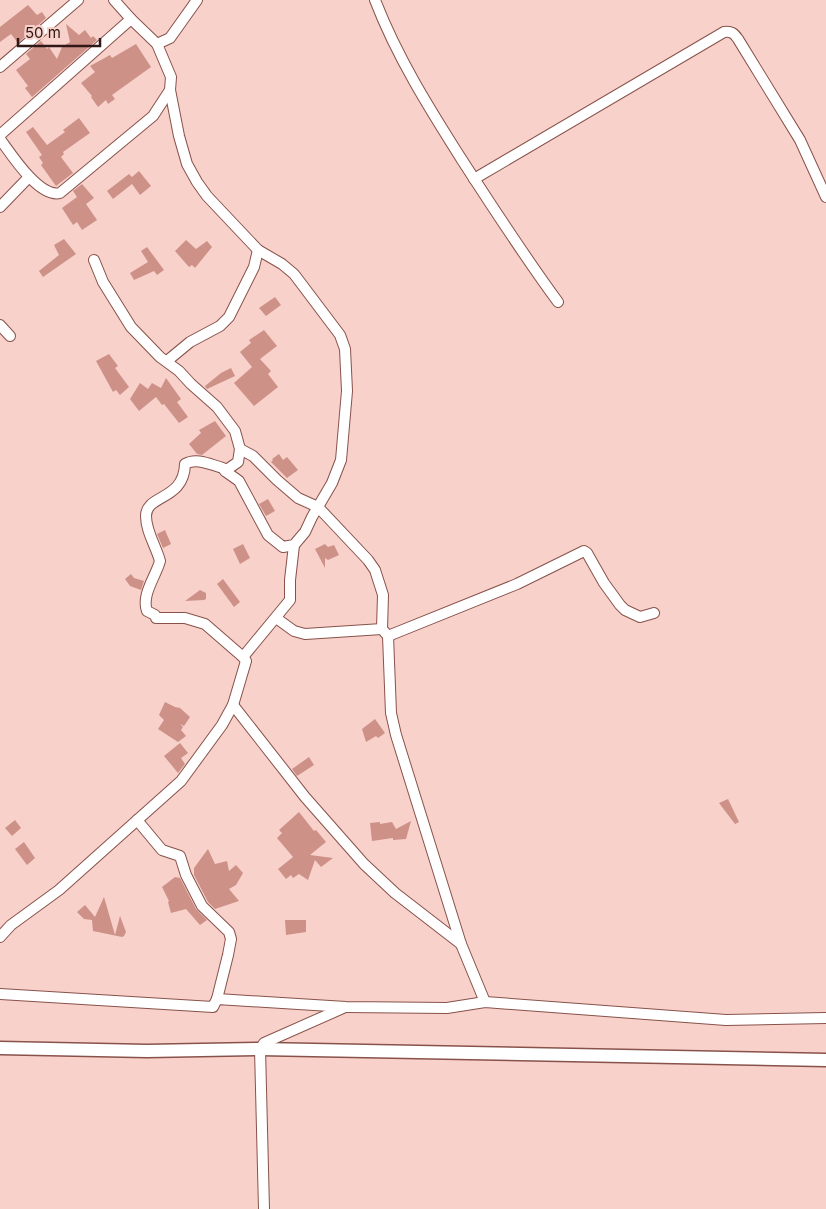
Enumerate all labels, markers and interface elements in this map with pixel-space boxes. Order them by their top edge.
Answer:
scale bar [18,15,100,47]
text: 50 m [25,23,61,42]

